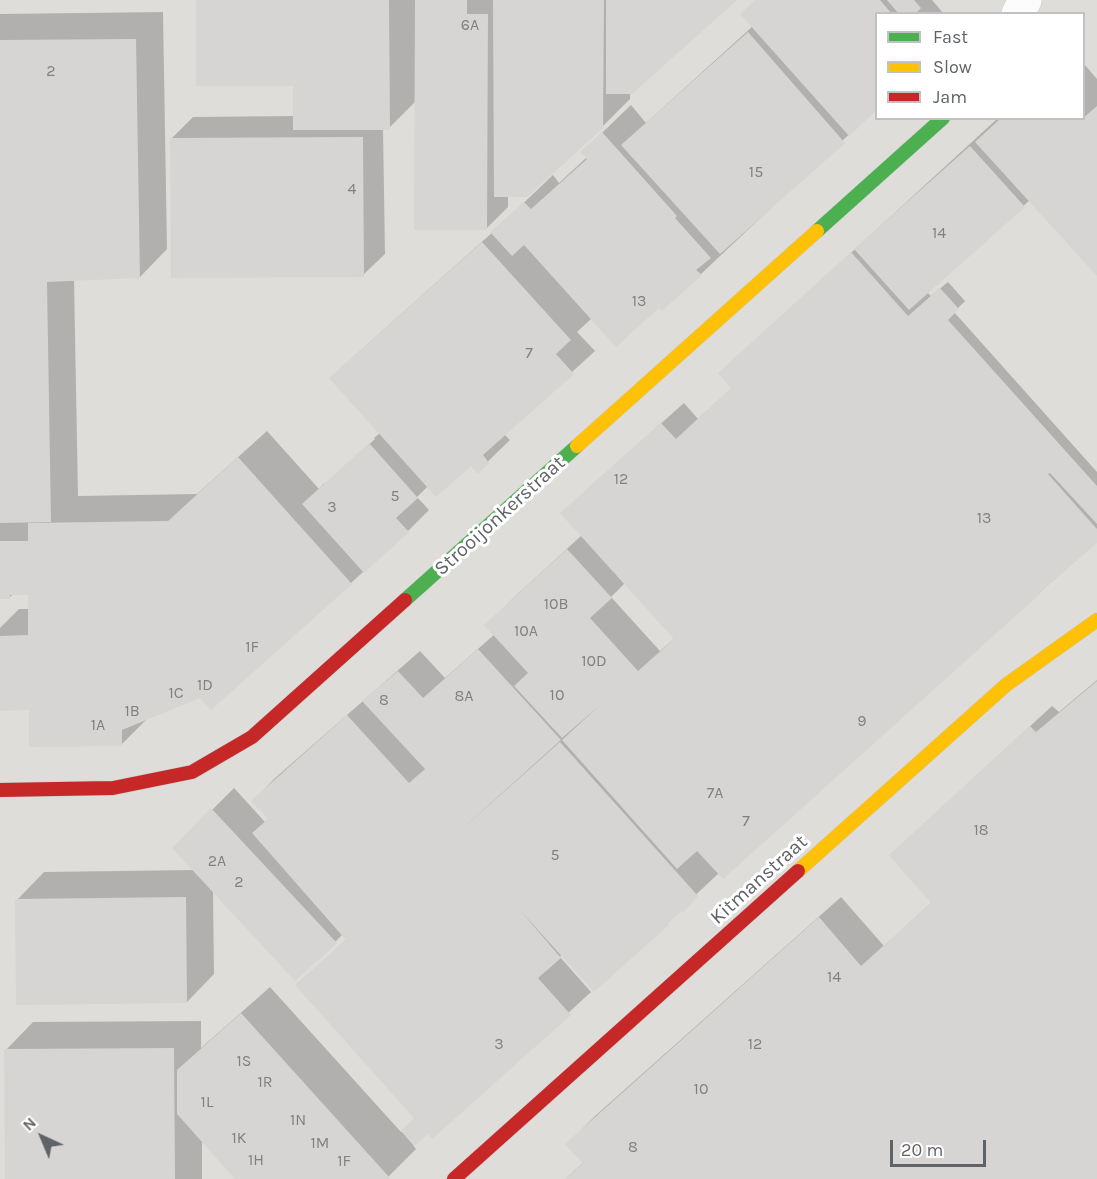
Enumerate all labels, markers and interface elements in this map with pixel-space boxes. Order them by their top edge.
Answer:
legend [875,12,1085,120]
house number: 6A [461,15,479,35]
text: Fast [933,26,968,48]
text: Slow [933,56,972,78]
house number: 2 [46,61,56,81]
text: Jam [933,86,967,108]
house number: 15 [749,162,763,182]
house number: 4 [348,179,356,199]
house number: 14 [932,223,946,243]
house number: 13 [632,291,646,311]
house number: 7 [525,343,533,363]
street label: Strooijonkerstraat [430,451,570,581]
house number: 12 [614,469,628,489]
house number: 5 [390,486,400,506]
house number: 3 [327,497,337,517]
house number: 13 [977,508,991,528]
house number: 10B [544,594,568,614]
house number: 10A [514,621,538,641]
house number: 1F [245,637,259,657]
house number: 10D [581,651,607,671]
house number: 1D [197,675,213,695]
house number: 1C [168,683,184,703]
house number: 10 [550,685,564,705]
house number: 8A [454,686,474,706]
house number: 8 [379,690,389,710]
house number: 1B [124,701,140,721]
house number: 9 [857,711,867,731]
house number: 1A [91,715,105,735]
house number: 7A [707,783,723,803]
house number: 7 [742,811,750,831]
house number: 18 [973,820,989,840]
street label: Kitmanstraat [706,830,812,930]
house number: 5 [550,845,560,865]
house number: 2A [208,851,226,871]
house number: 2 [234,872,244,892]
house number: 14 [827,967,841,987]
house number: 3 [494,1034,504,1054]
house number: 12 [748,1034,762,1054]
house number: 1S [237,1051,251,1071]
house number: 1R [257,1072,273,1092]
house number: 10 [694,1079,708,1099]
house number: 1L [201,1092,213,1112]
north arrow [12,1107,72,1167]
house number: 1N [290,1110,306,1130]
text: N [18,1113,40,1135]
house number: 1K [231,1128,247,1148]
scale bar [893,1128,989,1166]
house number: 1M [311,1133,329,1153]
house number: 8 [628,1137,638,1157]
text: 20 m [901,1139,943,1161]
house number: 1H [248,1150,264,1170]
house number: 1F [337,1151,351,1171]

